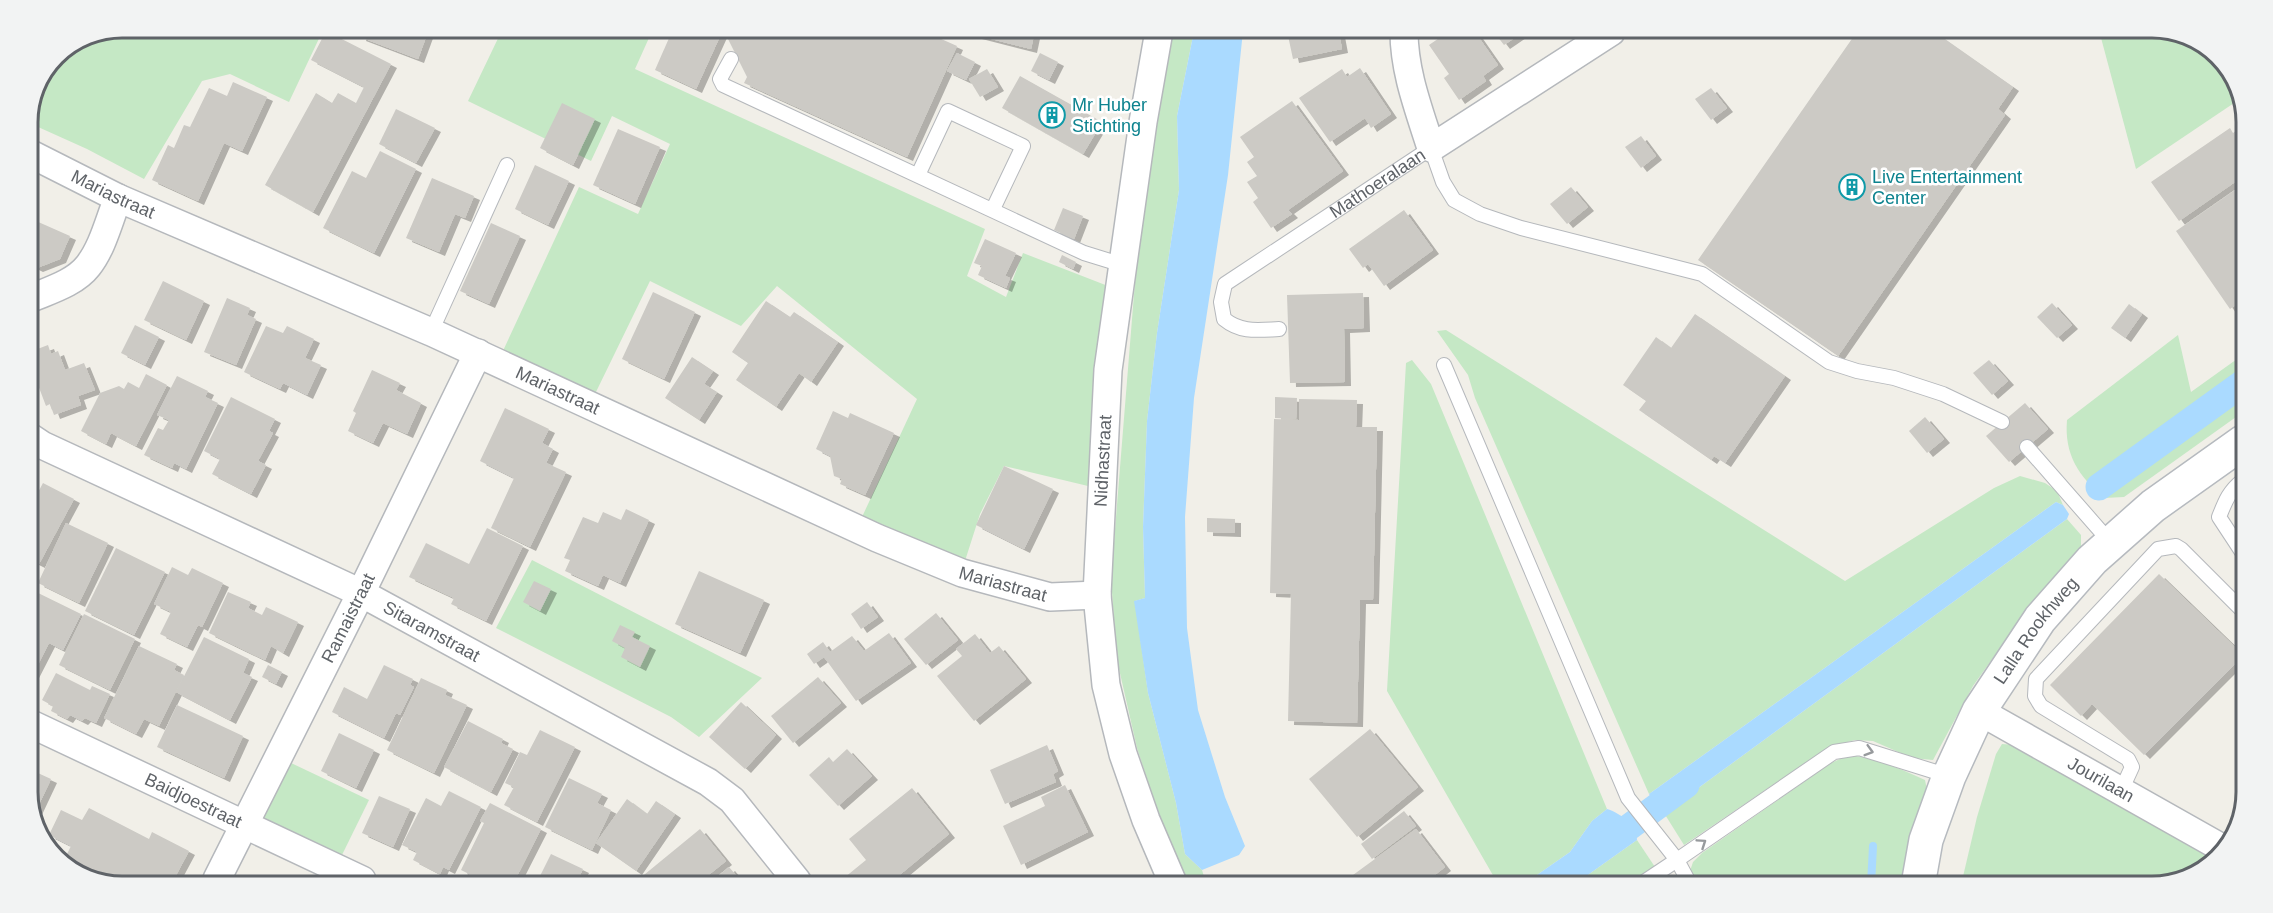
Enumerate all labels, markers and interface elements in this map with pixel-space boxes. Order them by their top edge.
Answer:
place label: Mr Huber Stichting [1072,95,1147,136]
building icon: Mr Huber Stichting [1037,100,1067,130]
street label: Mathoeralaan [1326,145,1429,222]
street label: Mariastraat [68,166,158,223]
place label: Live Entertainment Center [1872,167,2022,208]
building icon: Live Entertainment Center [1837,172,1867,202]
street label: Mariastraat [513,363,603,418]
street label: Nidhastraat [1091,415,1115,507]
street label: Mariastraat [957,563,1049,606]
street label: Ramaistraat [318,570,379,666]
street label: Lalla Rookhweg [1990,573,2082,688]
street label: Sitaramstraat [380,597,483,666]
one-way arrow [1863,744,1874,756]
street label: Jourilaan [2064,753,2138,806]
street label: Baidjoestraat [142,769,245,832]
one-way arrow [1696,839,1707,850]

